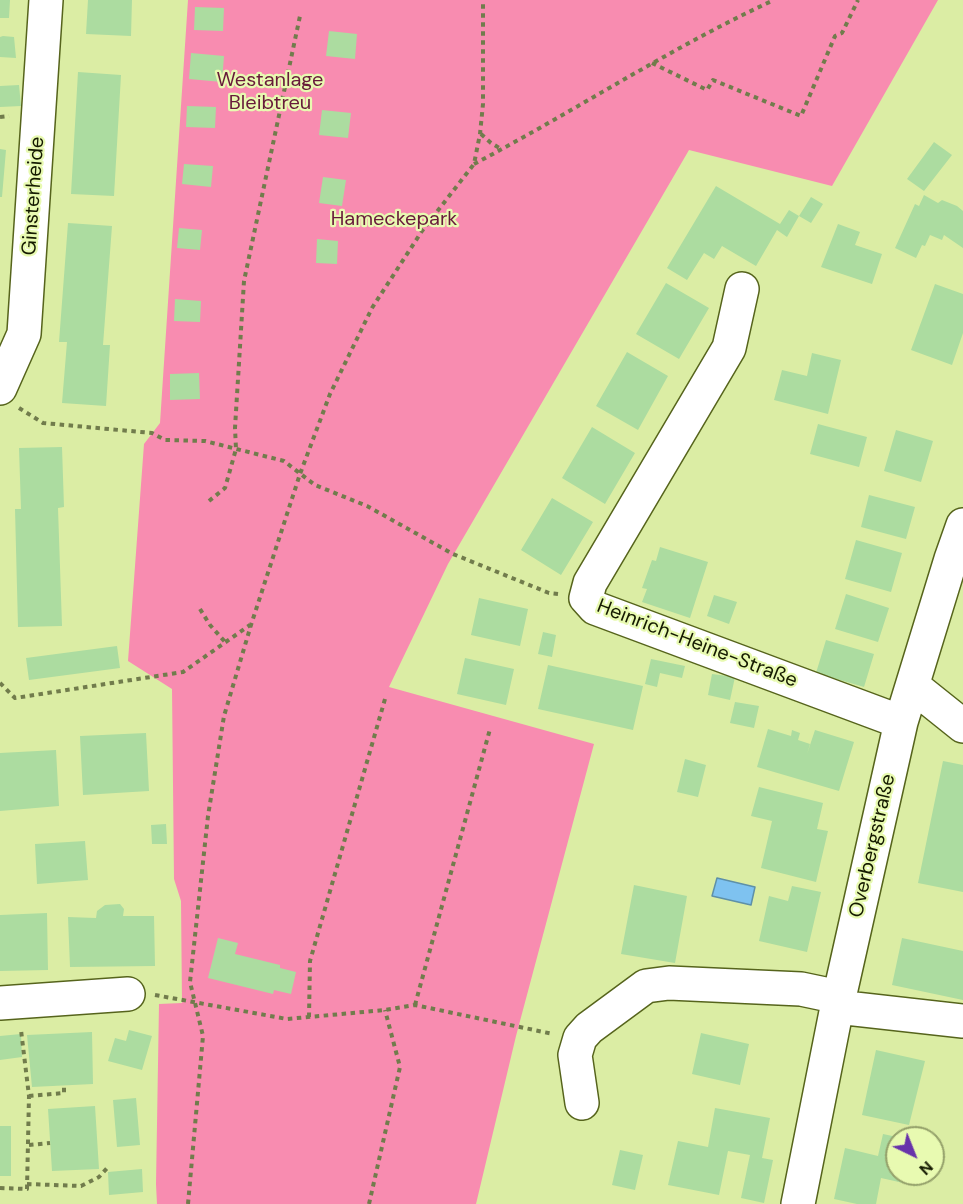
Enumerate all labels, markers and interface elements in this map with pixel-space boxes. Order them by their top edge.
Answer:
park label: Westanlage Bleibtreu [217,69,323,116]
street label: Ginsterheide [18,136,50,256]
park label: Hameckepark [331,208,457,232]
street label: Heinrich-Heine-Straße [593,595,801,693]
street label: Overbergstraße [845,772,901,920]
north arrow [885,1126,945,1186]
text: N [915,1156,938,1180]

